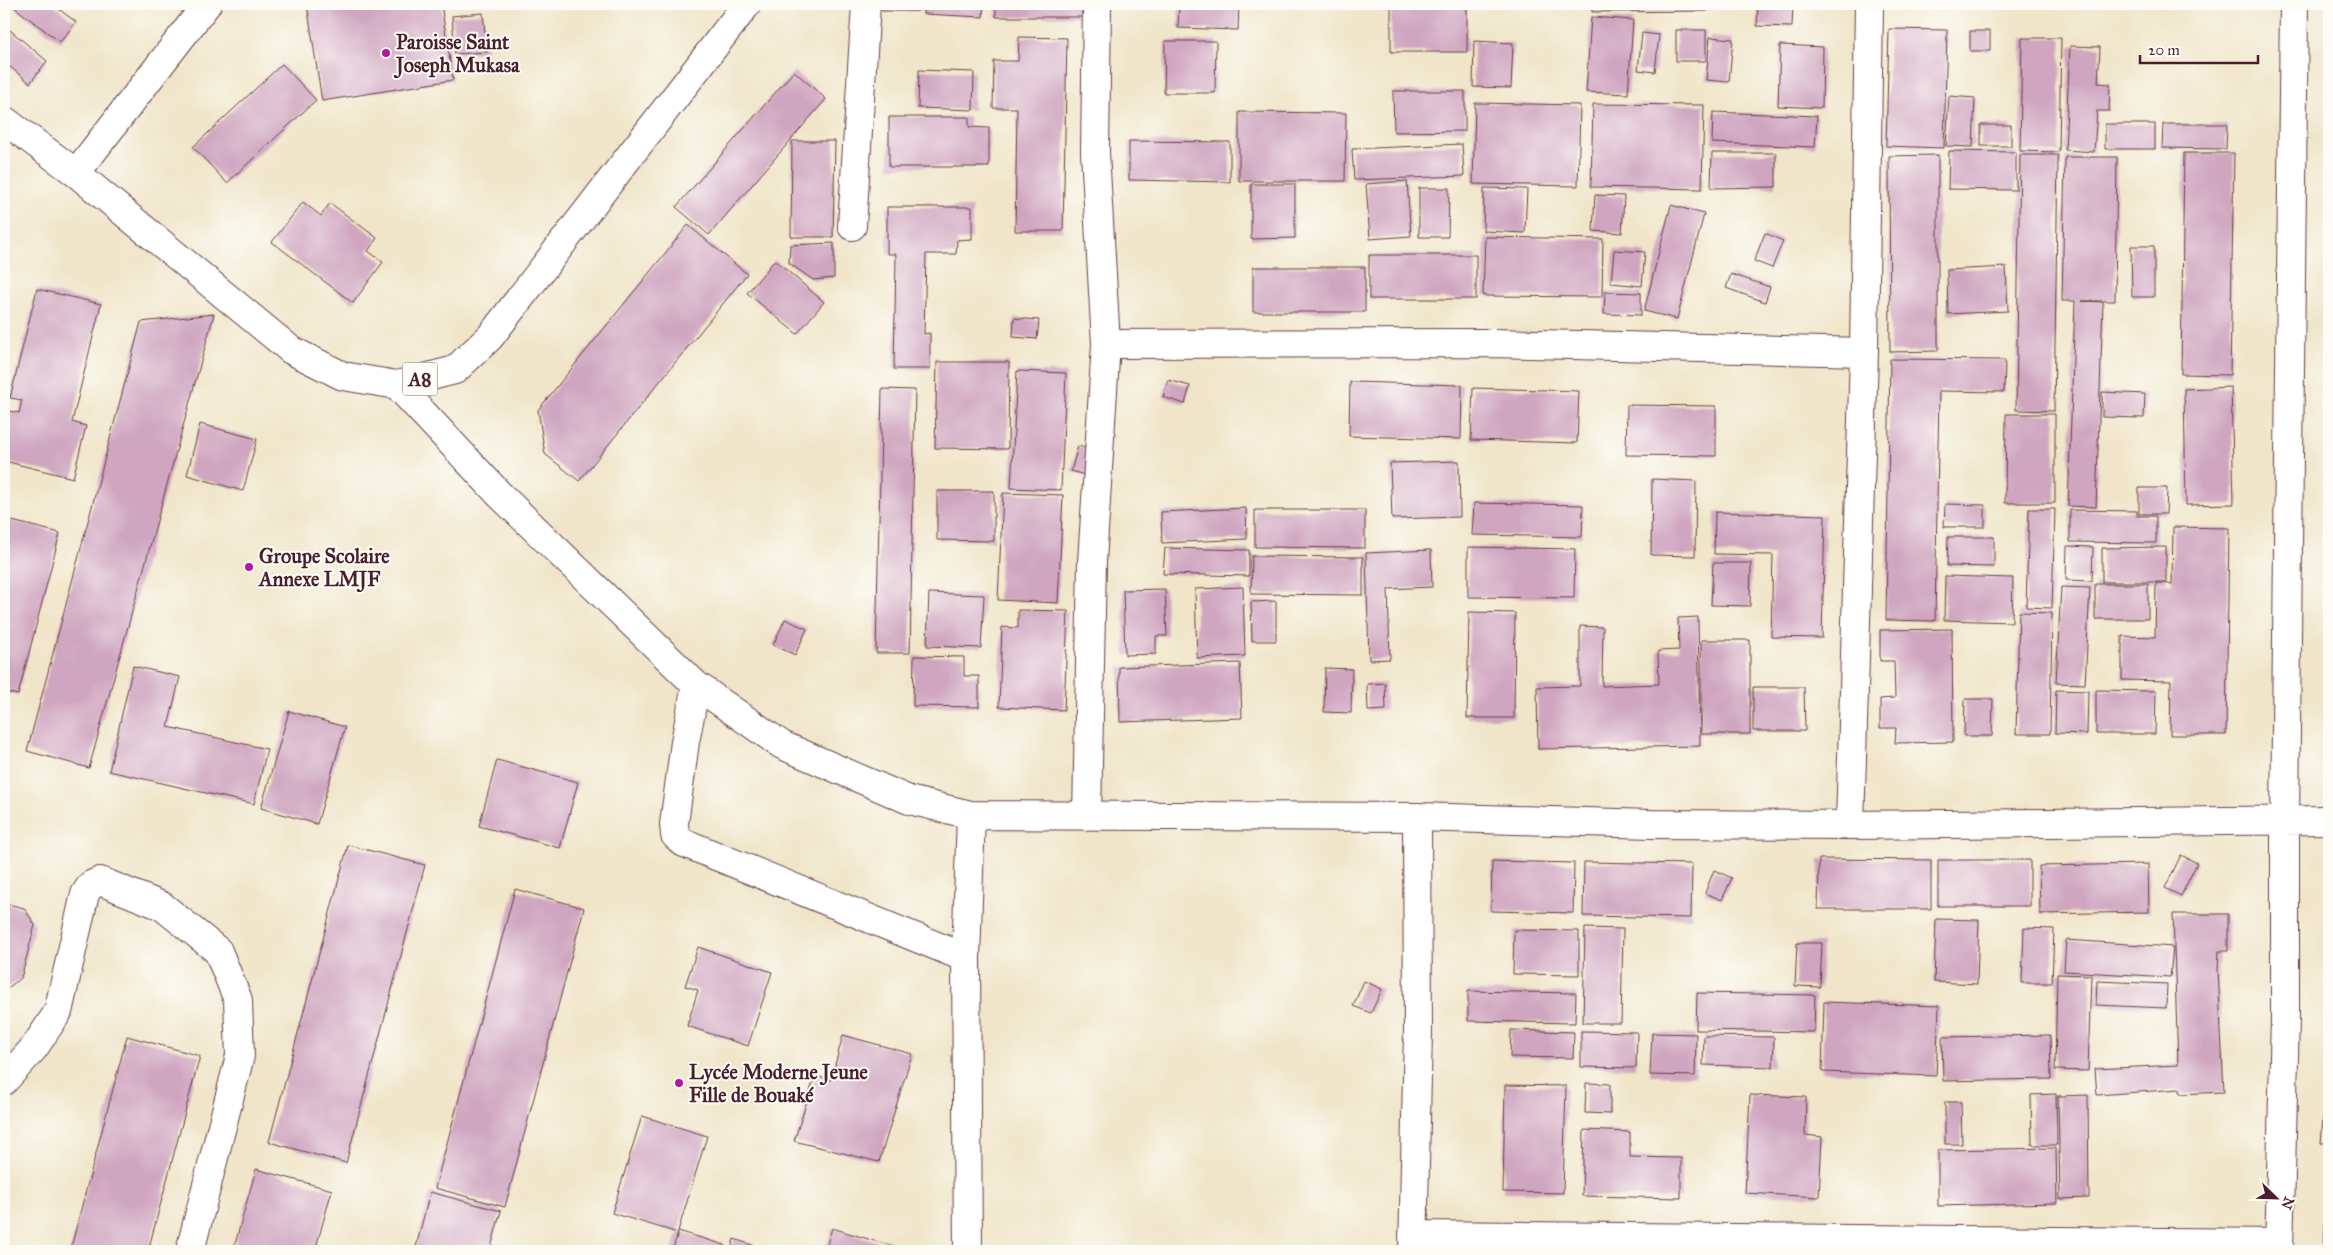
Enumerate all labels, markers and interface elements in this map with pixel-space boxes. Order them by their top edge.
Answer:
place label: Paroisse Saint Joseph Mukasa [393,30,520,79]
scale bar [2140,32,2258,64]
text: 20 m [2148,41,2180,59]
marker: Paroisse Saint Joseph Mukasa [380,47,392,59]
road number: A8 [402,362,438,396]
place label: Groupe Scolaire Annexe LMJF [257,544,390,593]
marker: Groupe Scolaire Annexe LMJF [243,561,255,573]
place label: Lycée Moderne Jeune Fille de Bouaké [689,1060,869,1107]
marker: Lycée Moderne Jeune Fille de Bouaké [673,1077,685,1089]
north arrow [2250,1172,2300,1222]
text: N [2277,1194,2298,1212]

